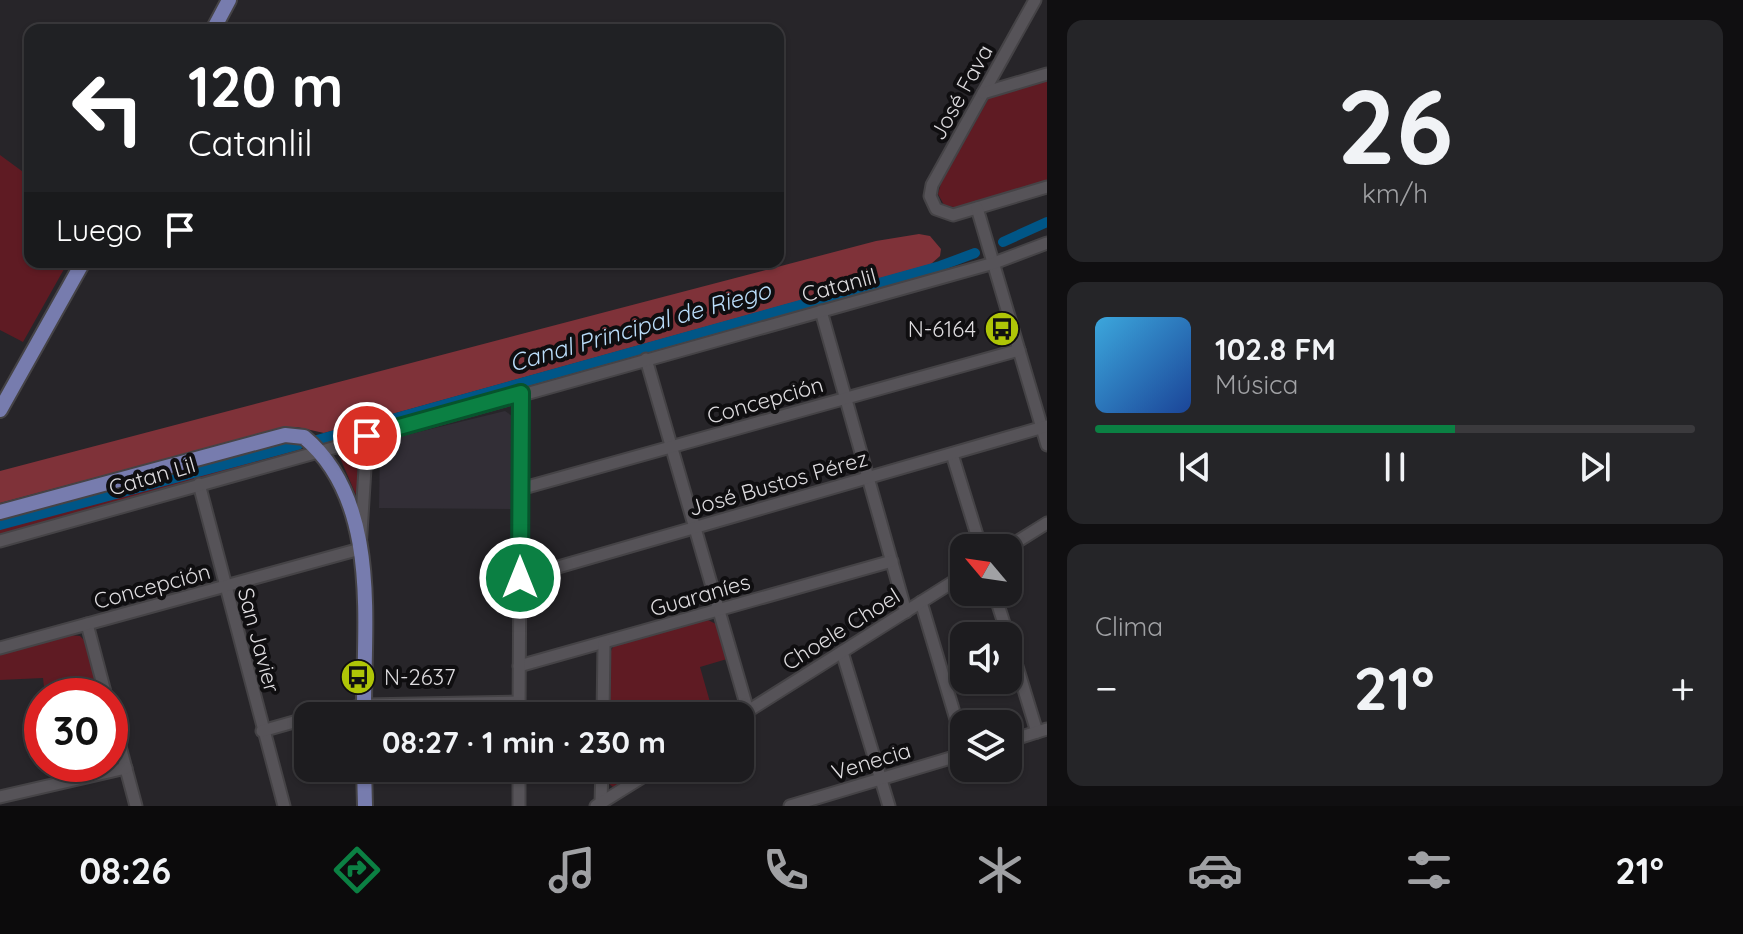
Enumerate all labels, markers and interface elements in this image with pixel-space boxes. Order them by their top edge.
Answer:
street label: José Fava [923,39,999,145]
text: 120 m [188,51,343,121]
icon: left [56,56,160,160]
text: 26 [1337,60,1453,190]
text: Catanlil [188,120,312,165]
text: km/h [1362,177,1428,210]
icon: arrive [158,208,202,252]
text: Luego [56,211,142,249]
street label: Catanlil [799,262,879,308]
water label: Canal Principal de Riego [506,274,775,378]
bus stop icon: N-6164 [983,310,1021,348]
place label: N-6164 [908,315,976,343]
text: 102.8 FM [1215,330,1336,368]
text: Música [1215,368,1298,401]
street label: Concepción [704,370,826,430]
pin [333,402,401,470]
icon: arrive [345,414,389,458]
street label: José Bustos Pérez [685,444,871,522]
icon: previous [1173,445,1217,489]
icon: pause [1373,445,1417,489]
icon: next [1573,445,1617,489]
street label: Catan Lil [106,450,198,502]
north arrow [950,534,1022,606]
map controls [950,534,1022,782]
position arrow [478,536,562,620]
street label: Concepción [91,557,213,615]
street label: Guaraníes [647,567,753,623]
street label: Choele Choel [777,582,905,676]
street label: San Javier [232,585,287,696]
text: Clima [1095,610,1163,643]
button: sound [950,622,1022,694]
text: 21° [1354,650,1435,725]
bus stop icon: N-2637 [339,658,377,696]
text: − [1095,660,1118,715]
text: + [1670,660,1695,715]
place label: N-2637 [384,663,455,691]
speed limit sign: 30 [24,678,128,782]
button: layers [950,710,1022,782]
text: 08:27 · 1 min · 230 m [382,723,666,761]
street label: Venecia [828,736,914,786]
icon: directions [329,842,385,898]
icon: music [544,842,600,898]
icon: phone [758,842,814,898]
icon: climate [972,842,1028,898]
icon: car [1187,842,1243,898]
icon: filters [1401,842,1457,898]
text: 08:26 [79,848,171,893]
text: 21° [1615,848,1664,893]

